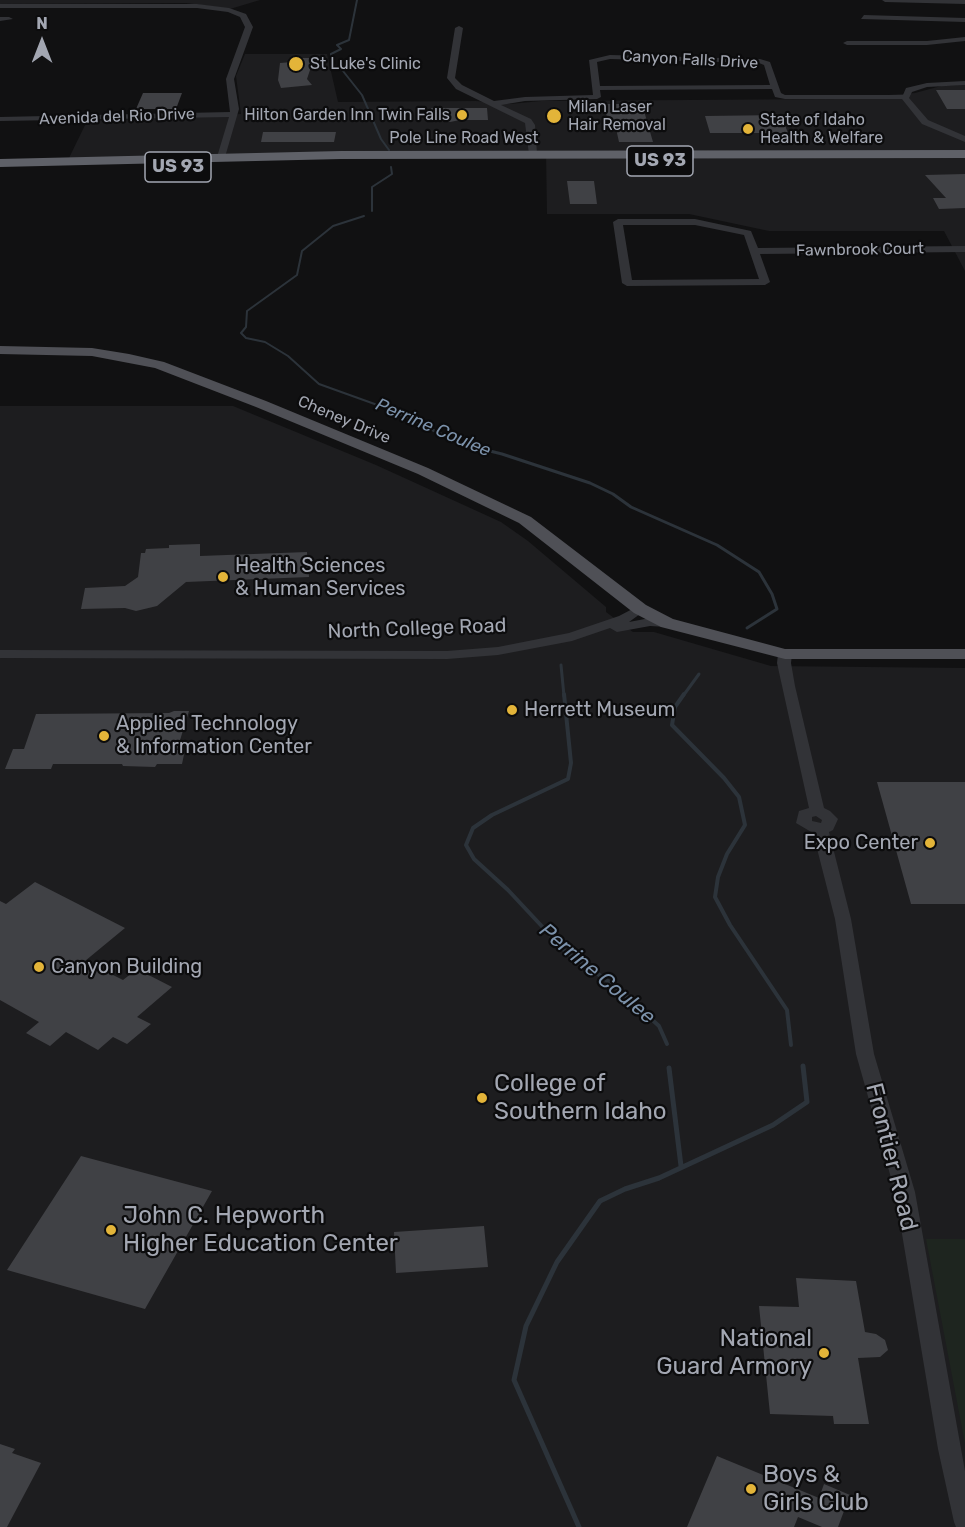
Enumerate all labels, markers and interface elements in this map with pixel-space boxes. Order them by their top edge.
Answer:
north arrow [12,12,72,72]
text: N [36,14,48,33]
street label: Canyon Falls Drive [621,47,759,73]
place label: St Luke's Clinic [310,54,421,74]
marker: St Luke's Clinic [287,55,305,73]
place label: Milan Laser Hair Removal [568,97,666,135]
street label: Avenida del Rio Drive [39,105,195,129]
place label: Hilton Garden Inn Twin Falls [244,105,450,125]
marker: Milan Laser Hair Removal [545,107,563,125]
marker: Hilton Garden Inn Twin Falls [455,108,469,122]
place label: State of Idaho Health & Welfare [760,110,883,148]
marker: State of Idaho Health & Welfare [741,122,755,136]
street label: Pole Line Road West [389,128,539,148]
road number: US 93 [627,146,693,176]
road number: US 93 [145,152,211,182]
street label: Fawnbrook Court [796,239,924,261]
street label: Cheney Drive [295,392,393,448]
water label: Perrine Coulee [372,394,494,462]
place label: Health Sciences & Human Services [235,554,406,601]
marker: Health Sciences & Human Services [216,570,230,584]
street label: North College Road [327,614,507,644]
place label: Herrett Museum [524,698,675,722]
marker: Herrett Museum [505,703,519,717]
place label: Applied Technology & Information Center [116,712,312,759]
marker: Applied Technology & Information Center [97,729,111,743]
place label: Expo Center [804,831,918,855]
marker: Expo Center [923,836,937,850]
water label: Perrine Coulee [534,918,660,1030]
place label: Canyon Building [51,955,202,979]
marker: Canyon Building [32,960,46,974]
place label: College of Southern Idaho [494,1070,667,1126]
street label: Frontier Road [859,1080,923,1234]
marker: College of Southern Idaho [475,1091,489,1105]
place label: John C. Hepworth Higher Education Center [123,1202,398,1258]
marker: John C. Hepworth Higher Education Center [104,1223,118,1237]
place label: National Guard Armory [656,1325,812,1381]
marker: National Guard Armory [817,1346,831,1360]
place label: Boys & Girls Club [763,1461,869,1517]
marker: Boys & Girls Club [744,1482,758,1496]

